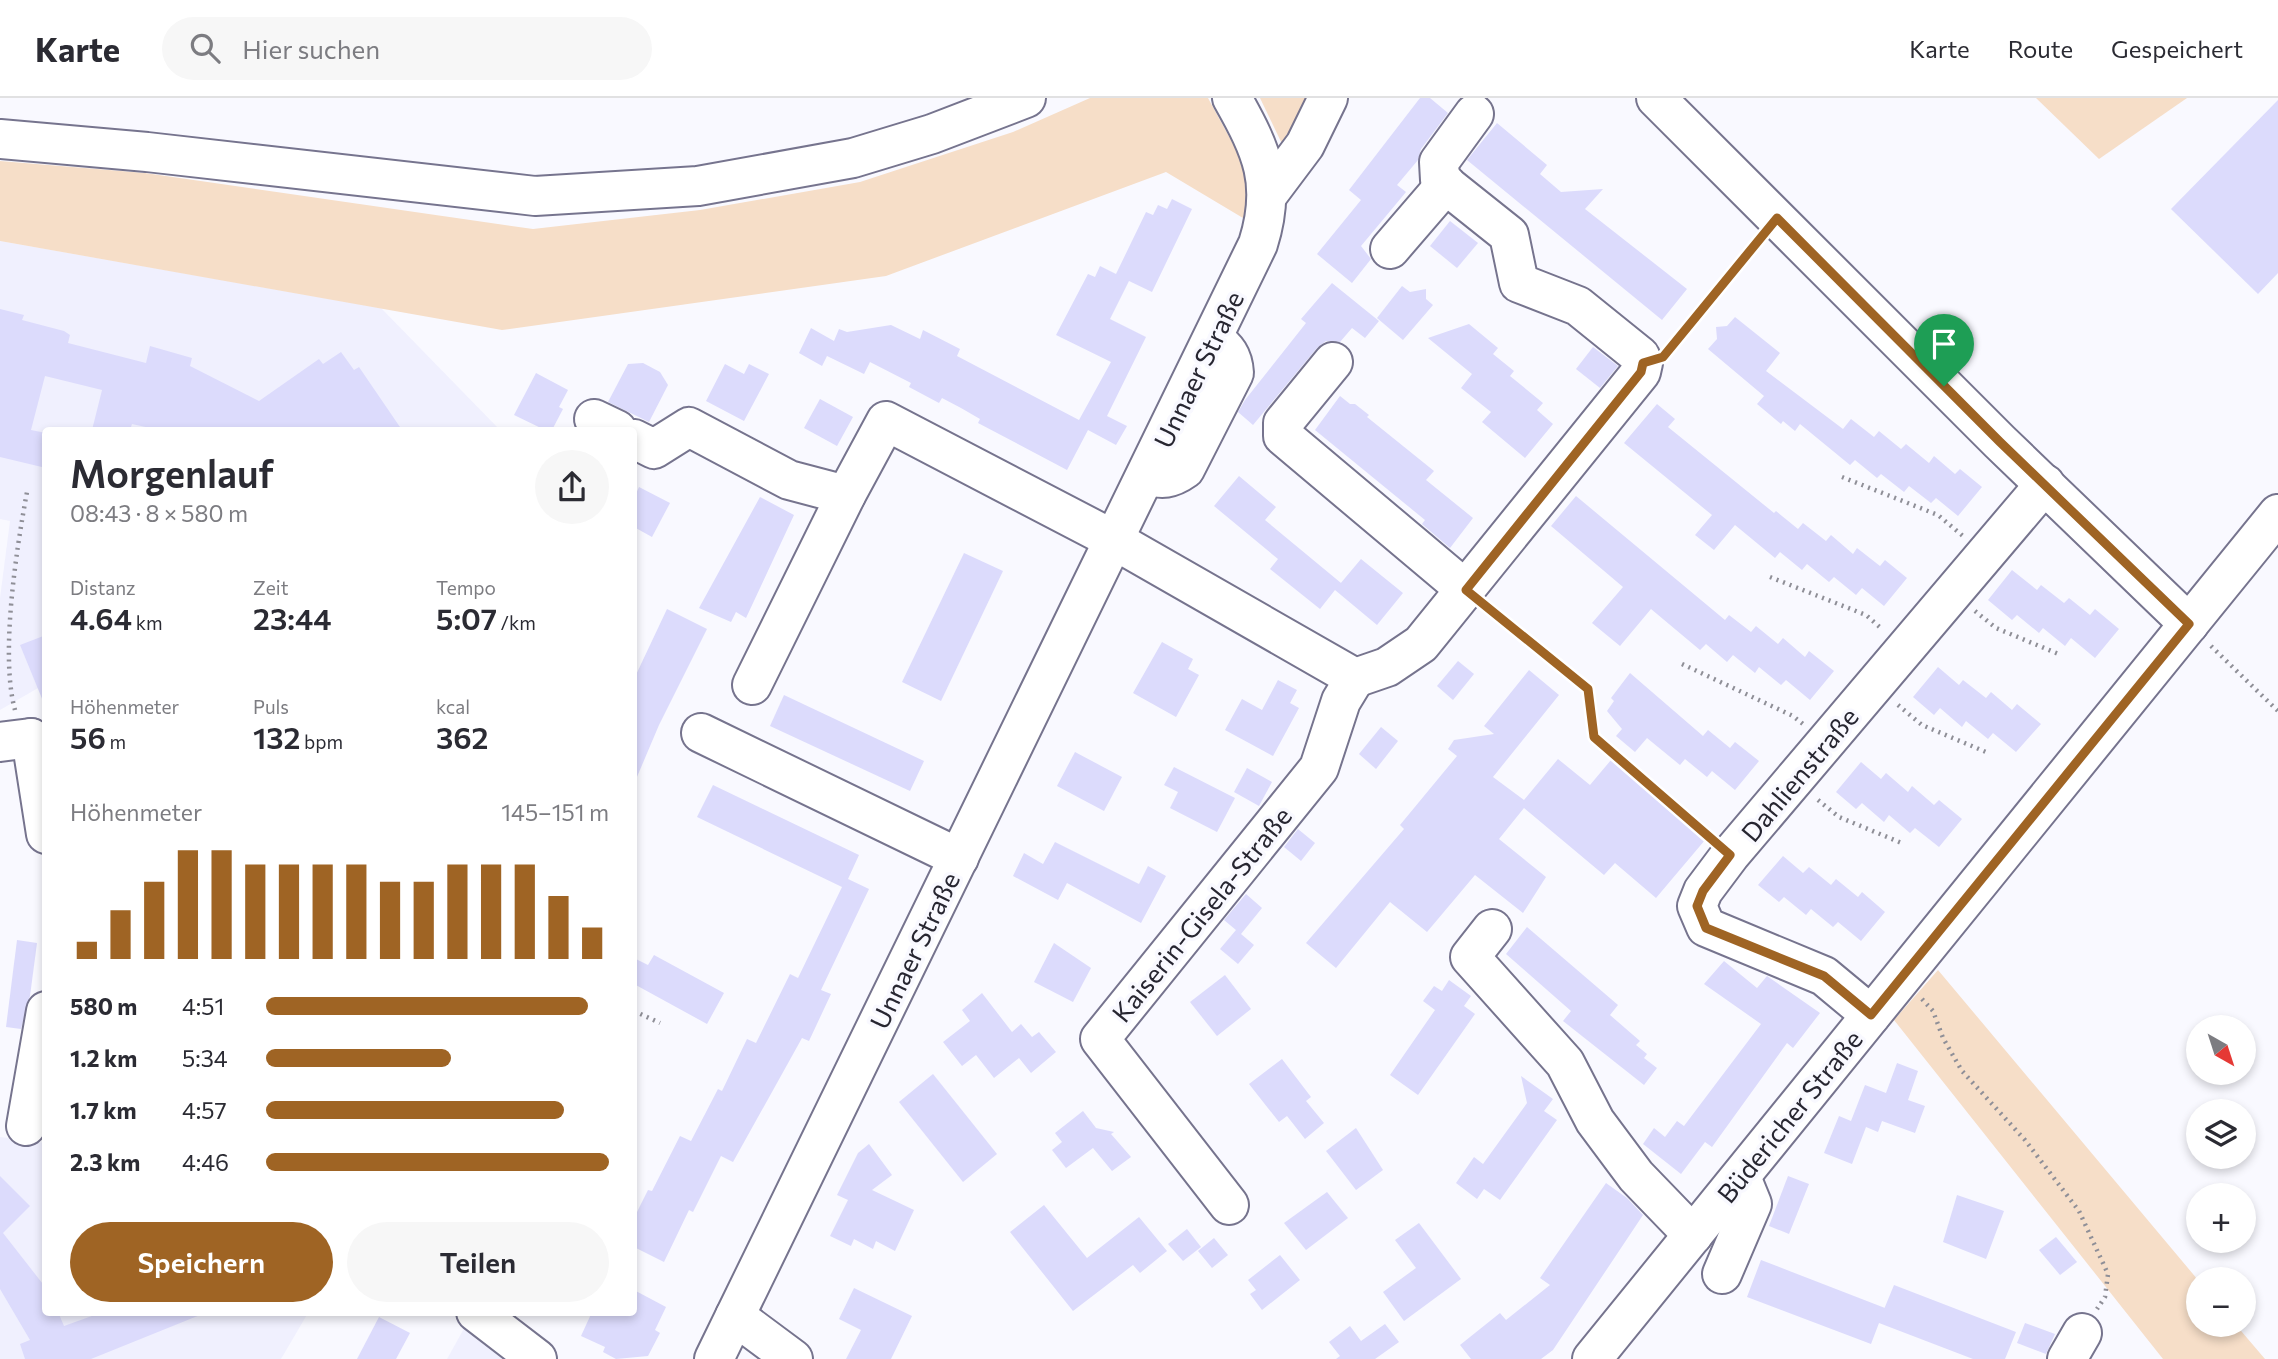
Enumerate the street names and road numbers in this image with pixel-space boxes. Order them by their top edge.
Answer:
street label: Unnaer Straße [1147,286,1249,452]
street label: Dahlienstraße [1734,701,1864,847]
street label: Kaiserin-Gisela-Straße [1105,800,1297,1028]
street label: Unnaer Straße [863,867,965,1033]
street label: Büdericher Straße [1710,1024,1868,1208]

